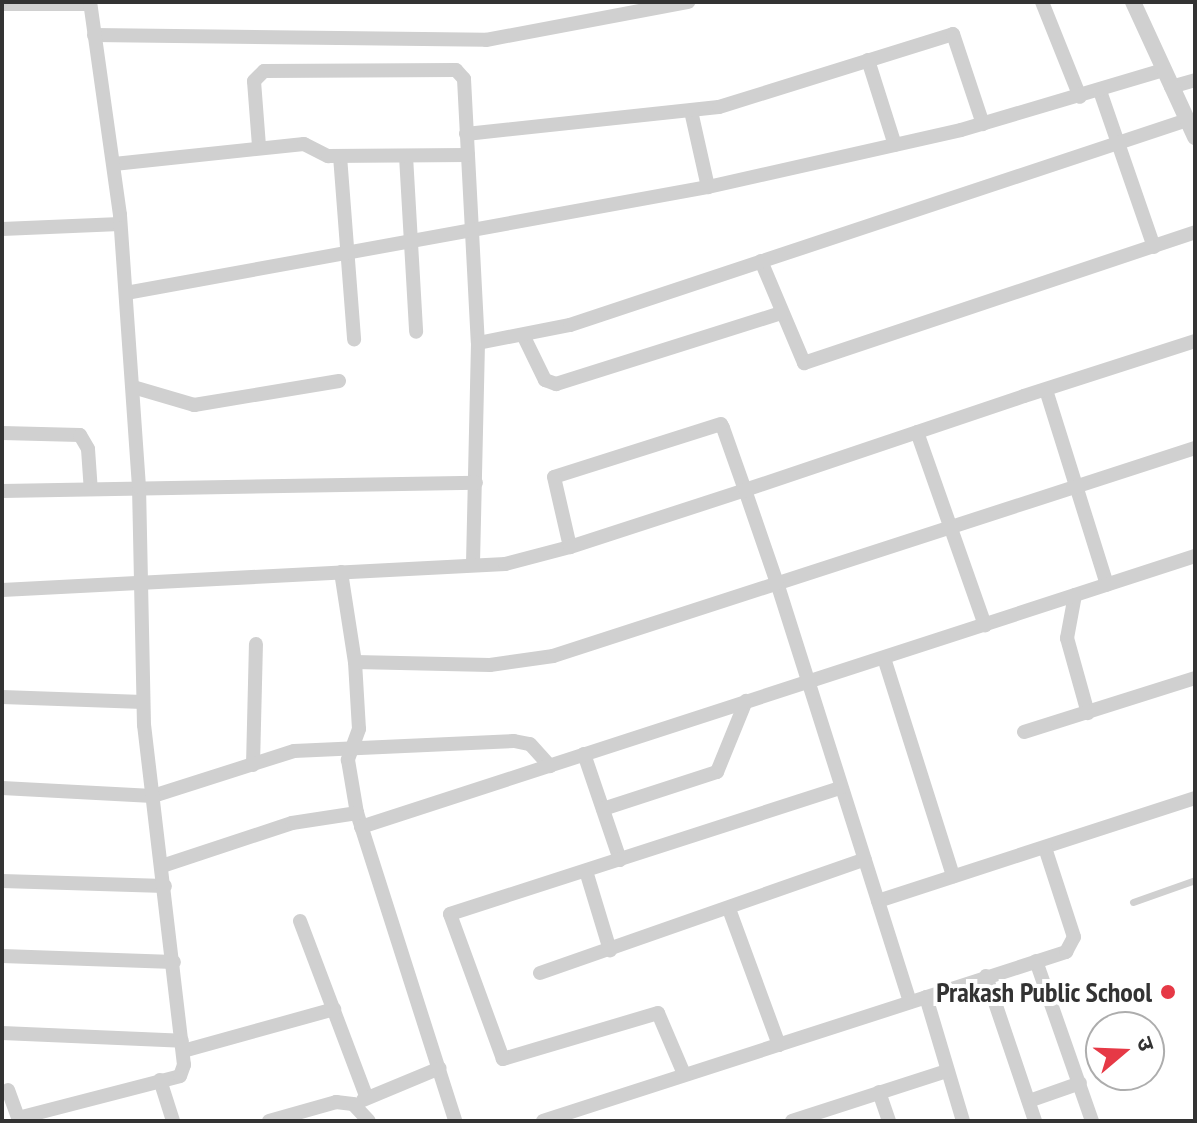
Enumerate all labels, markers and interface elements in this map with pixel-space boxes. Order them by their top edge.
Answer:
place label: Prakash Public School [936,975,1152,1009]
marker: Prakash Public School [1159,983,1177,1001]
north arrow [1085,1011,1165,1091]
text: उ [1130,1033,1161,1054]

